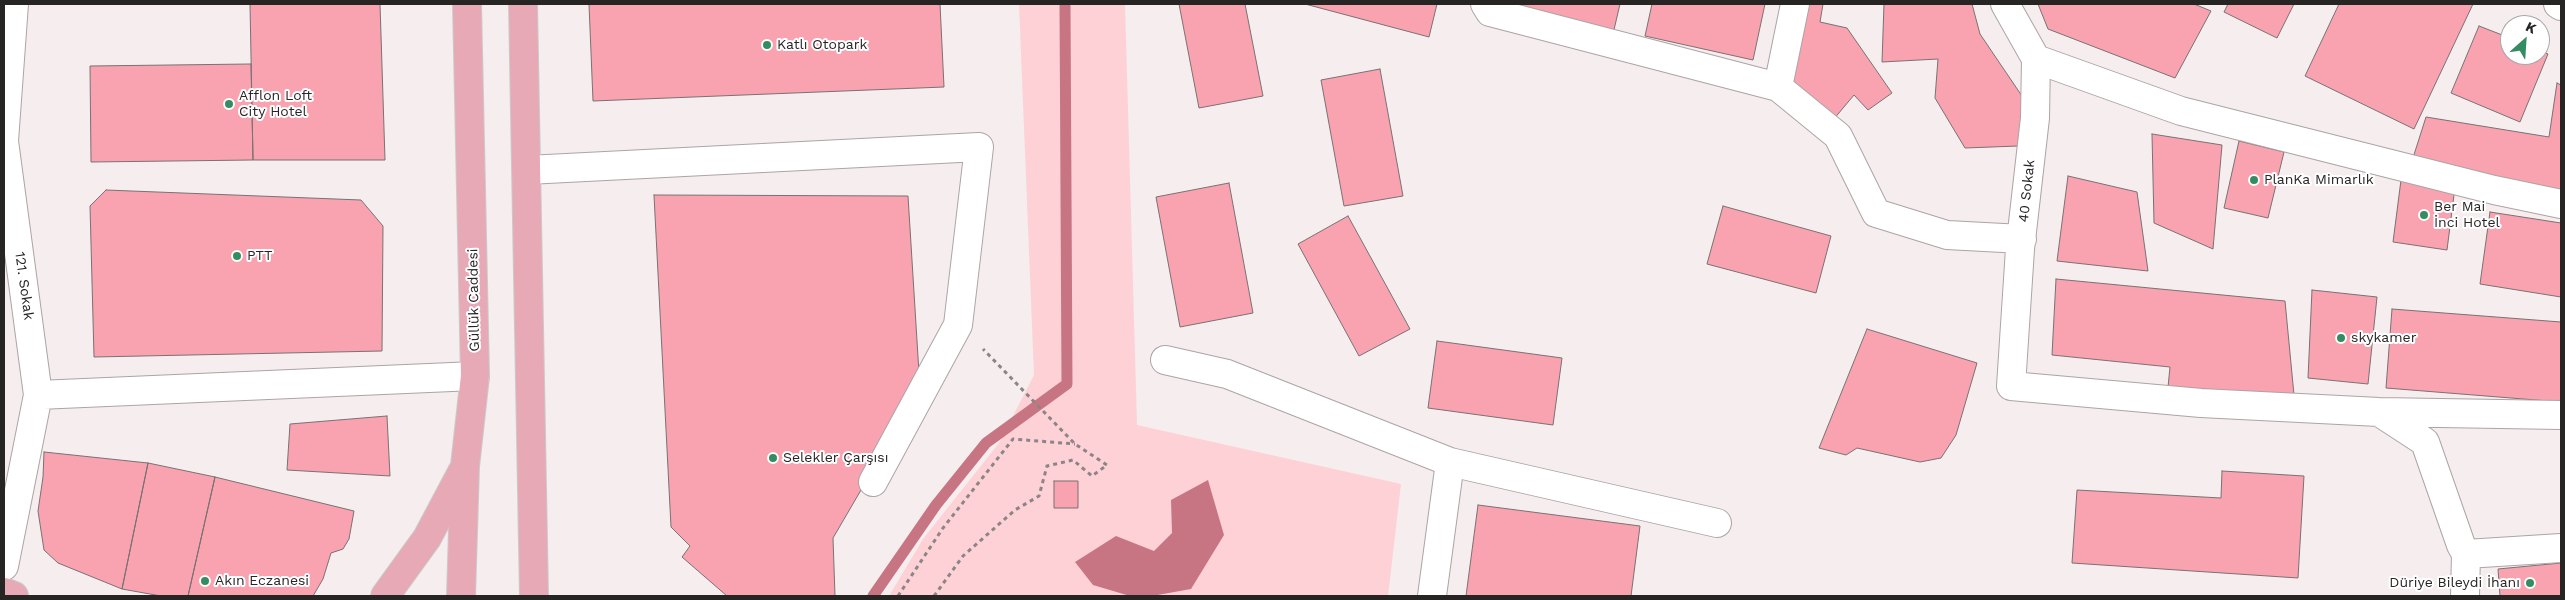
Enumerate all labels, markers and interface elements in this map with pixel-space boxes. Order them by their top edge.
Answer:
north arrow [2500,15,2550,65]
text: K [2523,18,2539,37]
place label: Katlı Otopark [777,37,867,53]
marker: Katlı Otopark [761,39,773,51]
place label: Afflon Loft City Hotel [239,88,312,120]
marker: Afflon Loft City Hotel [223,98,235,110]
street label: 40 Sokak [2015,159,2039,223]
place label: PlanKa Mimarlık [2264,172,2374,188]
marker: PlanKa Mimarlık [2248,174,2260,186]
place label: Ber Mai İnci Hotel [2434,199,2500,232]
marker: Ber Mai İnci Hotel [2418,209,2430,221]
place label: PTT [247,248,272,264]
street label: Güllük Caddesi [465,248,483,352]
marker: PTT [231,250,243,262]
street label: 121. Sokak [11,251,37,321]
place label: skykamer [2351,330,2416,346]
marker: skykamer [2335,332,2347,344]
place label: Selekler Çarşısı [783,450,888,466]
marker: Selekler Çarşısı [767,452,779,464]
place label: Akın Eczanesi [215,573,309,589]
marker: Akın Eczanesi [199,575,211,587]
place label: Düriye Bileydi İhanı [2389,575,2520,591]
marker: Düriye Bileydi İhanı [2524,577,2536,589]

